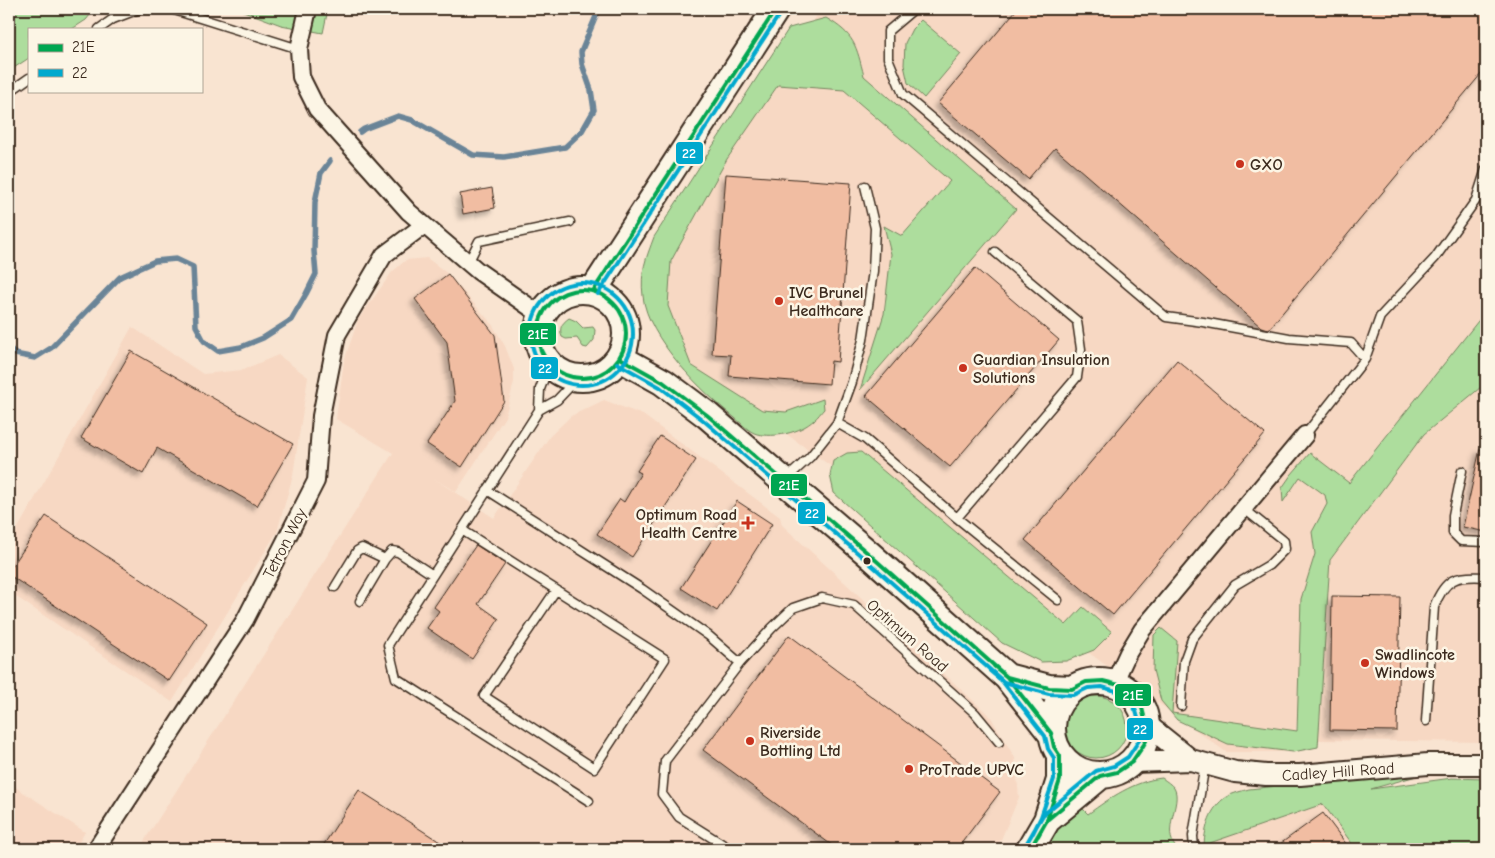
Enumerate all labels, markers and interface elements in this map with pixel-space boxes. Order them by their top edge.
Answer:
legend [28,28,202,92]
text: 21E [72,38,95,56]
text: 22 [72,64,88,82]
line badge: 22 [675,141,704,165]
text: 22 [682,145,696,162]
place label: GXO [1250,156,1283,174]
marker: GXO [1234,158,1246,170]
place label: IVC Brunel Healthcare [789,284,864,320]
marker: IVC Brunel Healthcare [773,295,785,307]
line badge: 21E [519,322,557,346]
text: 21E [528,326,549,343]
place label: Guardian Insulation Solutions [973,351,1110,387]
line badge: 22 [530,356,559,380]
text: 22 [538,360,552,377]
marker: Guardian Insulation Solutions [957,362,969,374]
line badge: 21E [770,473,808,497]
text: 21E [779,477,800,494]
line badge: 22 [797,501,826,525]
street label: Tetron Way [259,504,311,582]
text: 22 [805,505,819,522]
place label: Optimum Road Health Centre [636,506,737,542]
marker: Optimum Road Health Centre [741,516,755,530]
unlabelled marker [862,556,872,566]
street label: Optimum Road [863,596,952,676]
place label: Swadlincote Windows [1375,646,1455,682]
marker: Swadlincote Windows [1359,657,1371,669]
line badge: 21E [1114,683,1152,707]
text: 21E [1123,687,1144,704]
line badge: 22 [1126,717,1154,741]
text: 22 [1133,721,1147,738]
place label: Riverside Bottling Ltd [760,724,841,760]
marker: Riverside Bottling Ltd [744,735,756,747]
street label: Cadley Hill Road [1281,759,1395,785]
place label: ProTrade UPVC [919,761,1024,779]
marker: ProTrade UPVC [903,763,915,775]

